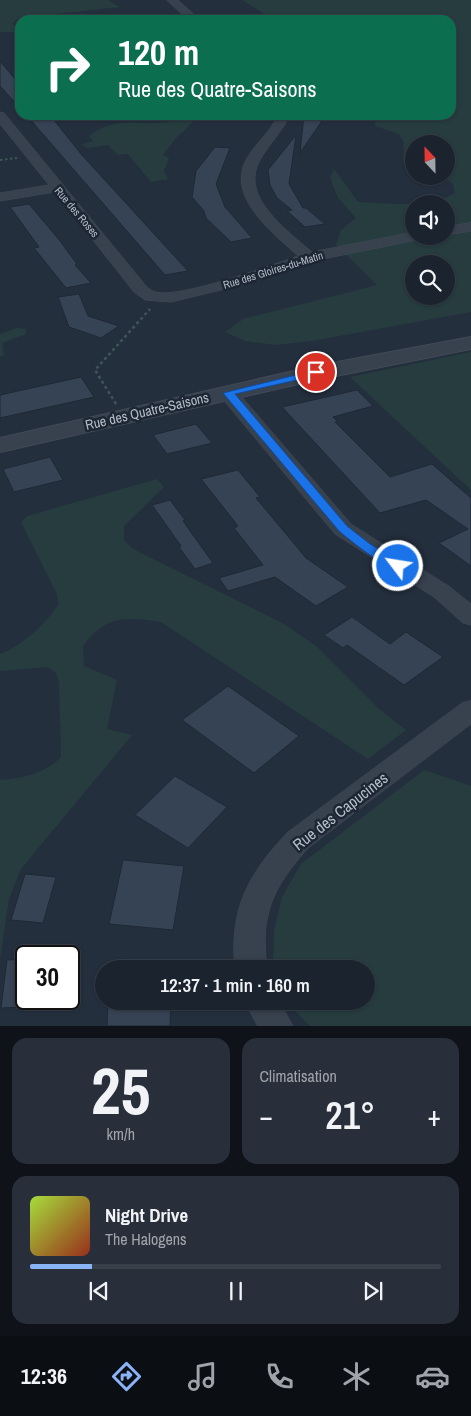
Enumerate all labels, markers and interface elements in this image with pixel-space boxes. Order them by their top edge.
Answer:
text: 120 m [118,29,199,76]
icon: right [35,35,100,100]
text: Rue des Quatre-Saisons [118,74,317,104]
north arrow [405,135,455,185]
map controls [405,135,455,305]
street label: Rue des Roses [52,184,102,240]
button: sound [405,195,455,245]
street label: Rue des Gloires-du-Matin [221,248,325,292]
button: search [405,255,455,305]
pin [295,351,337,393]
icon: arrive [302,358,330,386]
street label: Rue des Quatre-Saisons [83,388,211,434]
position arrow [371,539,423,591]
street label: Rue des Capucines [288,767,392,855]
speed limit sign: 30 [15,945,80,1010]
text: 12:37 · 1 min · 160 m [160,972,310,998]
text: 25 [91,1047,150,1134]
text: Climatisation [260,1065,337,1087]
text: 21° [325,1090,375,1141]
text: − [260,1097,273,1135]
text: + [428,1097,441,1135]
text: km/h [107,1123,135,1145]
text: Night Drive [105,1202,188,1228]
text: The Halogens [105,1228,187,1250]
icon: previous [85,1277,113,1305]
icon: pause [222,1277,250,1305]
icon: next [359,1277,387,1305]
icon: directions [109,1359,144,1394]
icon: music [185,1359,220,1394]
icon: phone [262,1359,297,1394]
icon: climate [339,1359,374,1394]
icon: car [415,1359,450,1394]
text: 12:36 [21,1361,67,1391]

